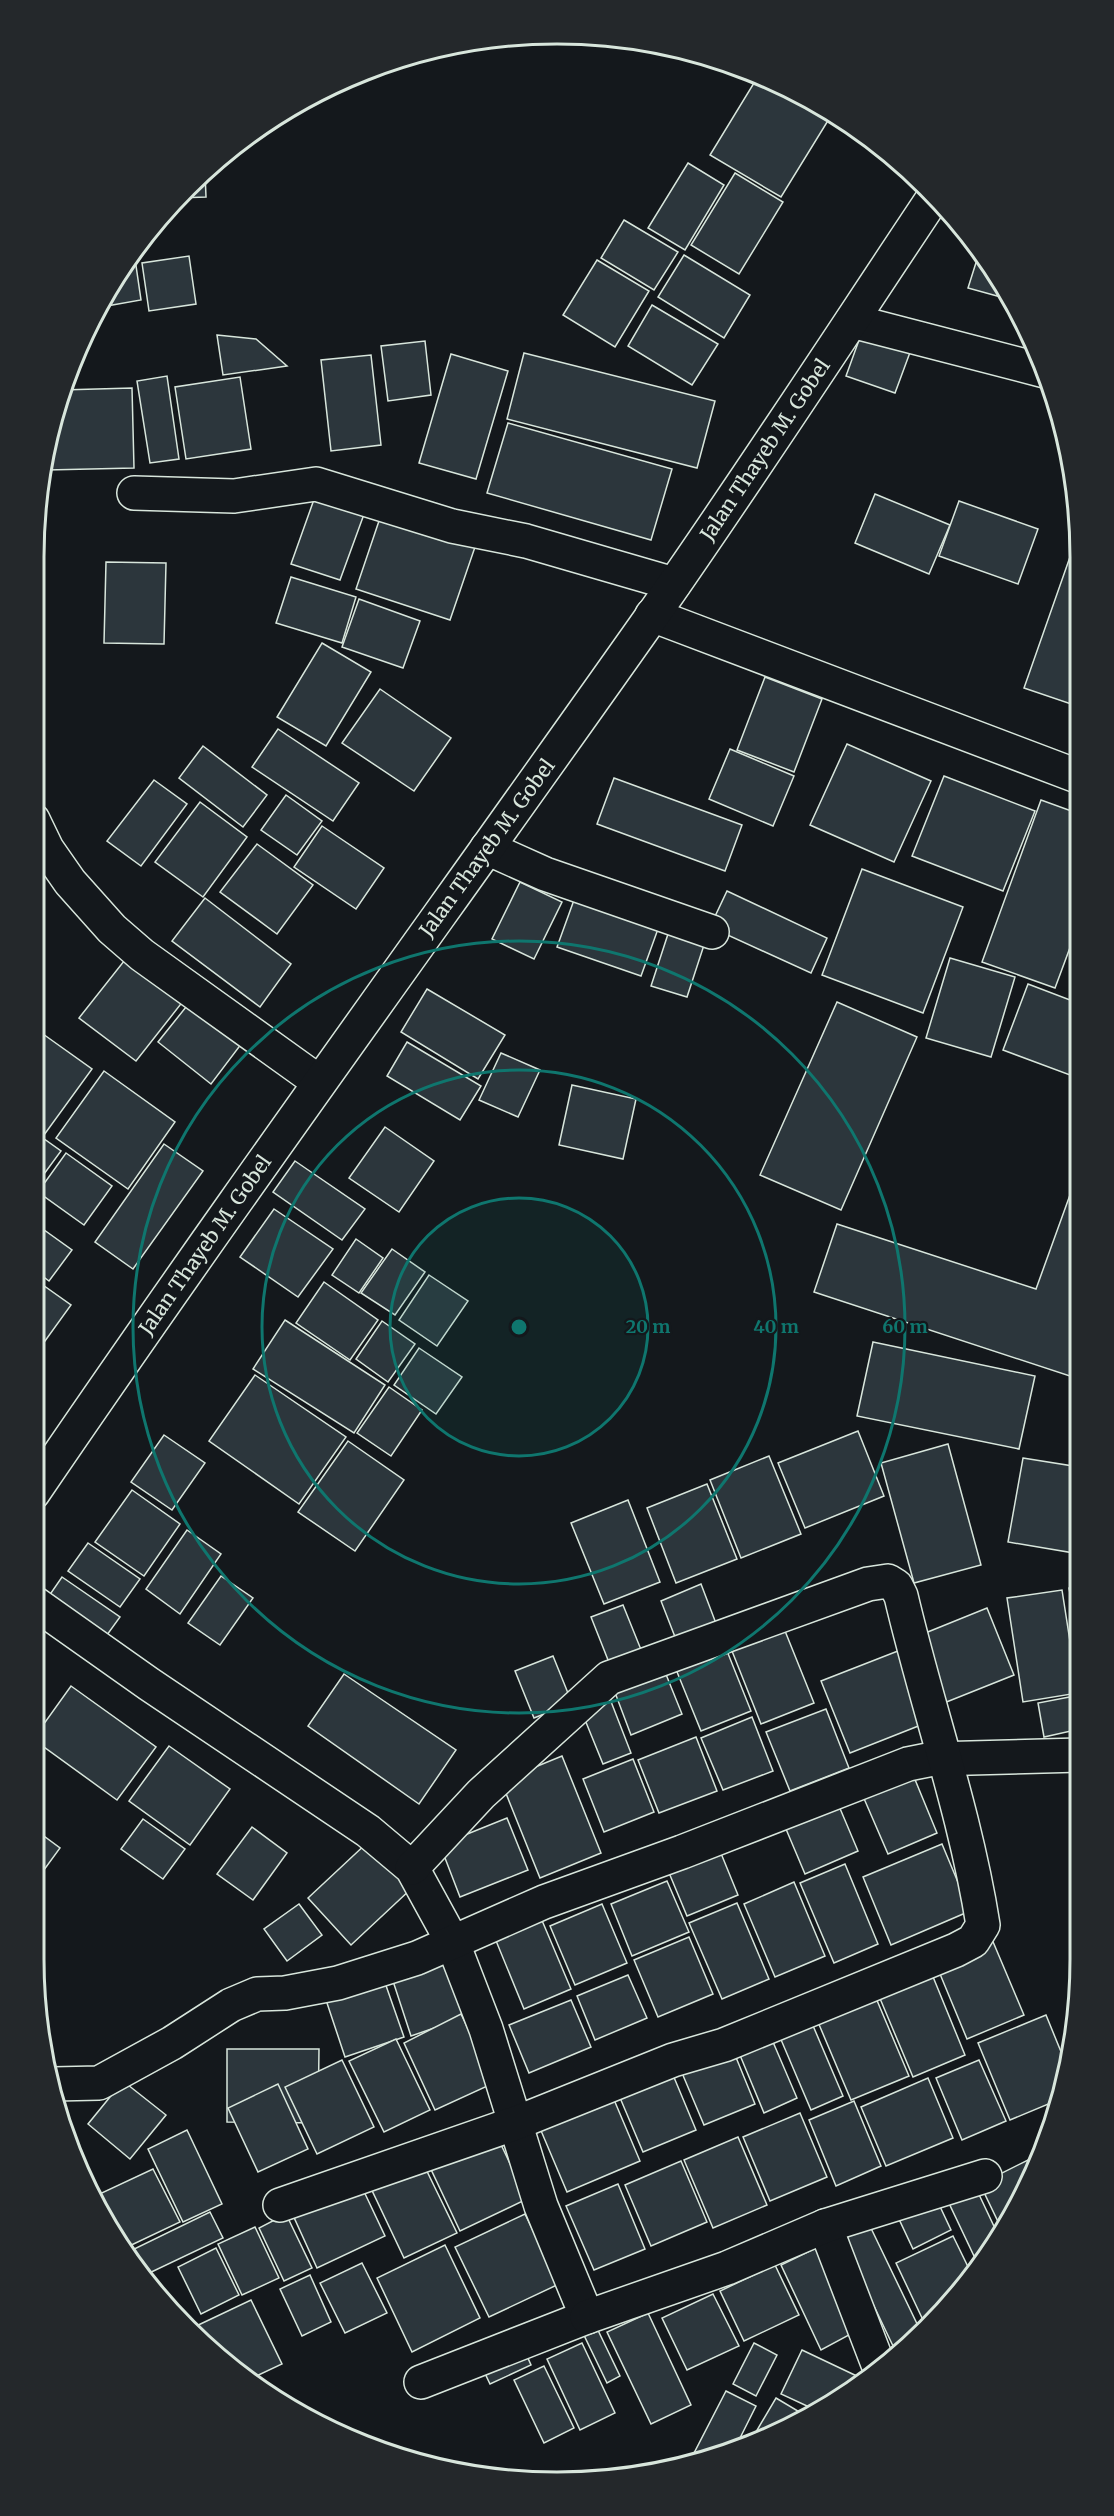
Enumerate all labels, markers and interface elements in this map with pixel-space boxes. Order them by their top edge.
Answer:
street label: Jalan Thayeb M. Gobel [694,354,835,546]
street label: Jalan Thayeb M. Gobel [413,754,560,942]
street label: Jalan Thayeb M. Gobel [132,1150,276,1340]
text: 20 m [626,1315,670,1338]
text: 40 m [753,1315,799,1338]
text: 60 m [882,1315,928,1338]
centre of rings [509,1317,529,1337]

